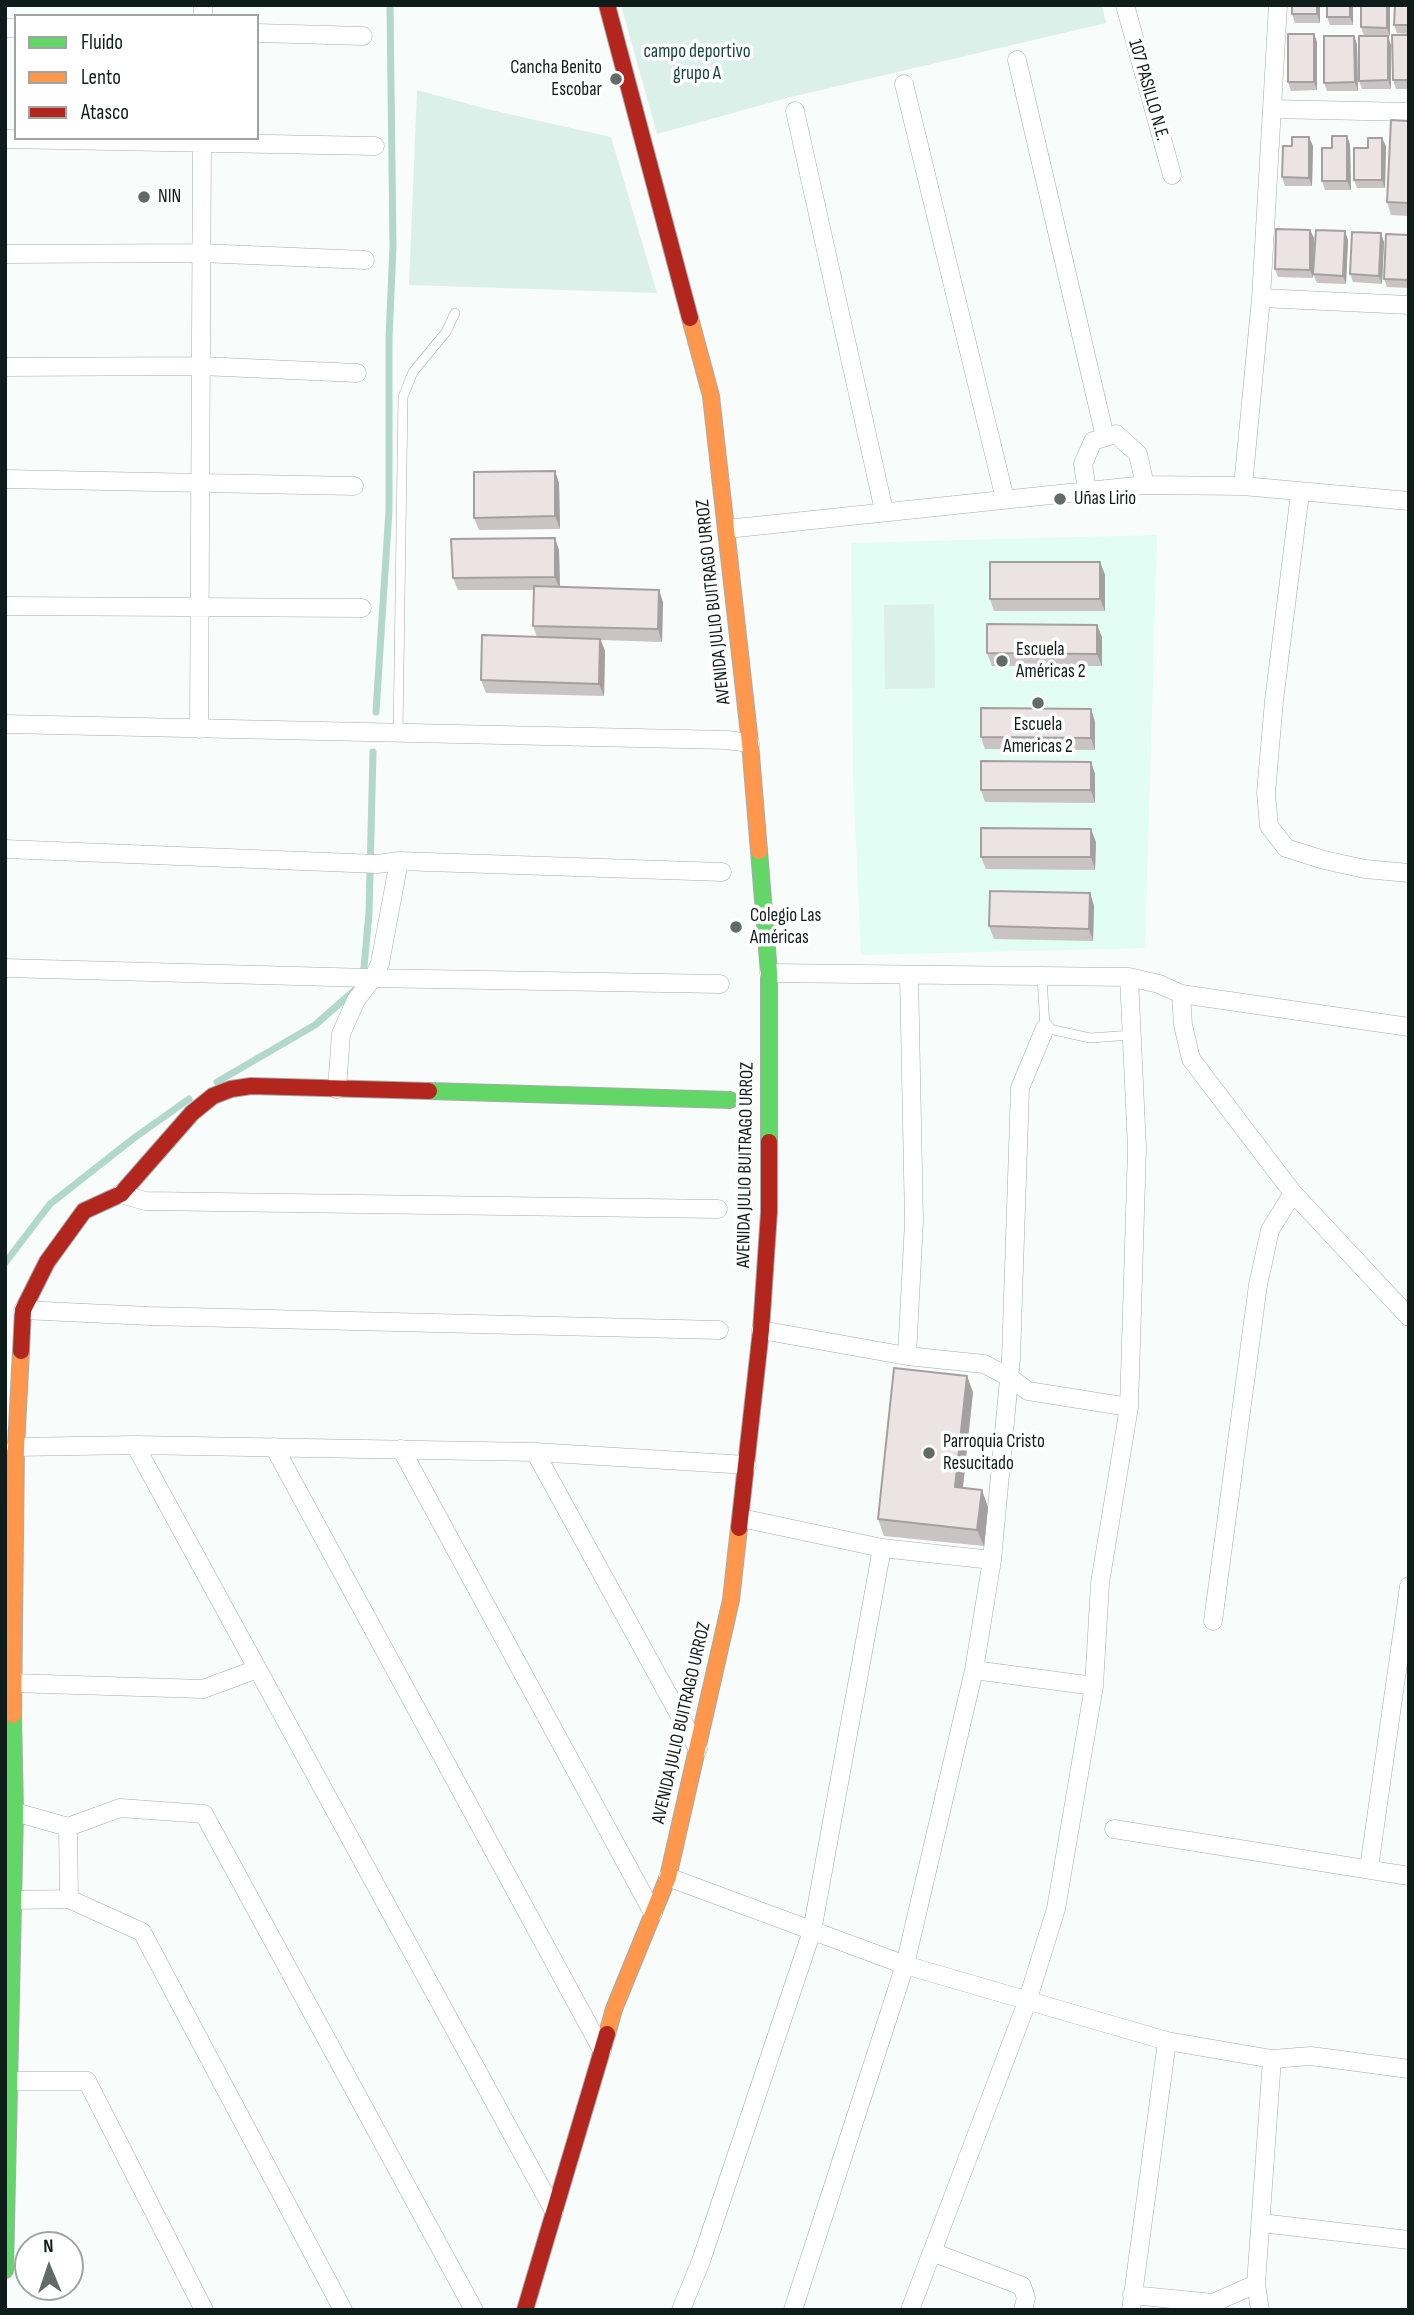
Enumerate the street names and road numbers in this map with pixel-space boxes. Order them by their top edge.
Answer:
street label: 107 PASILLO N.E. [1123,37,1173,143]
street label: AVENIDA JULIO BUITRAGO URROZ [692,498,736,706]
street label: AVENIDA JULIO BUITRAGO URROZ [733,1062,759,1268]
street label: AVENIDA JULIO BUITRAGO URROZ [648,1620,716,1826]

